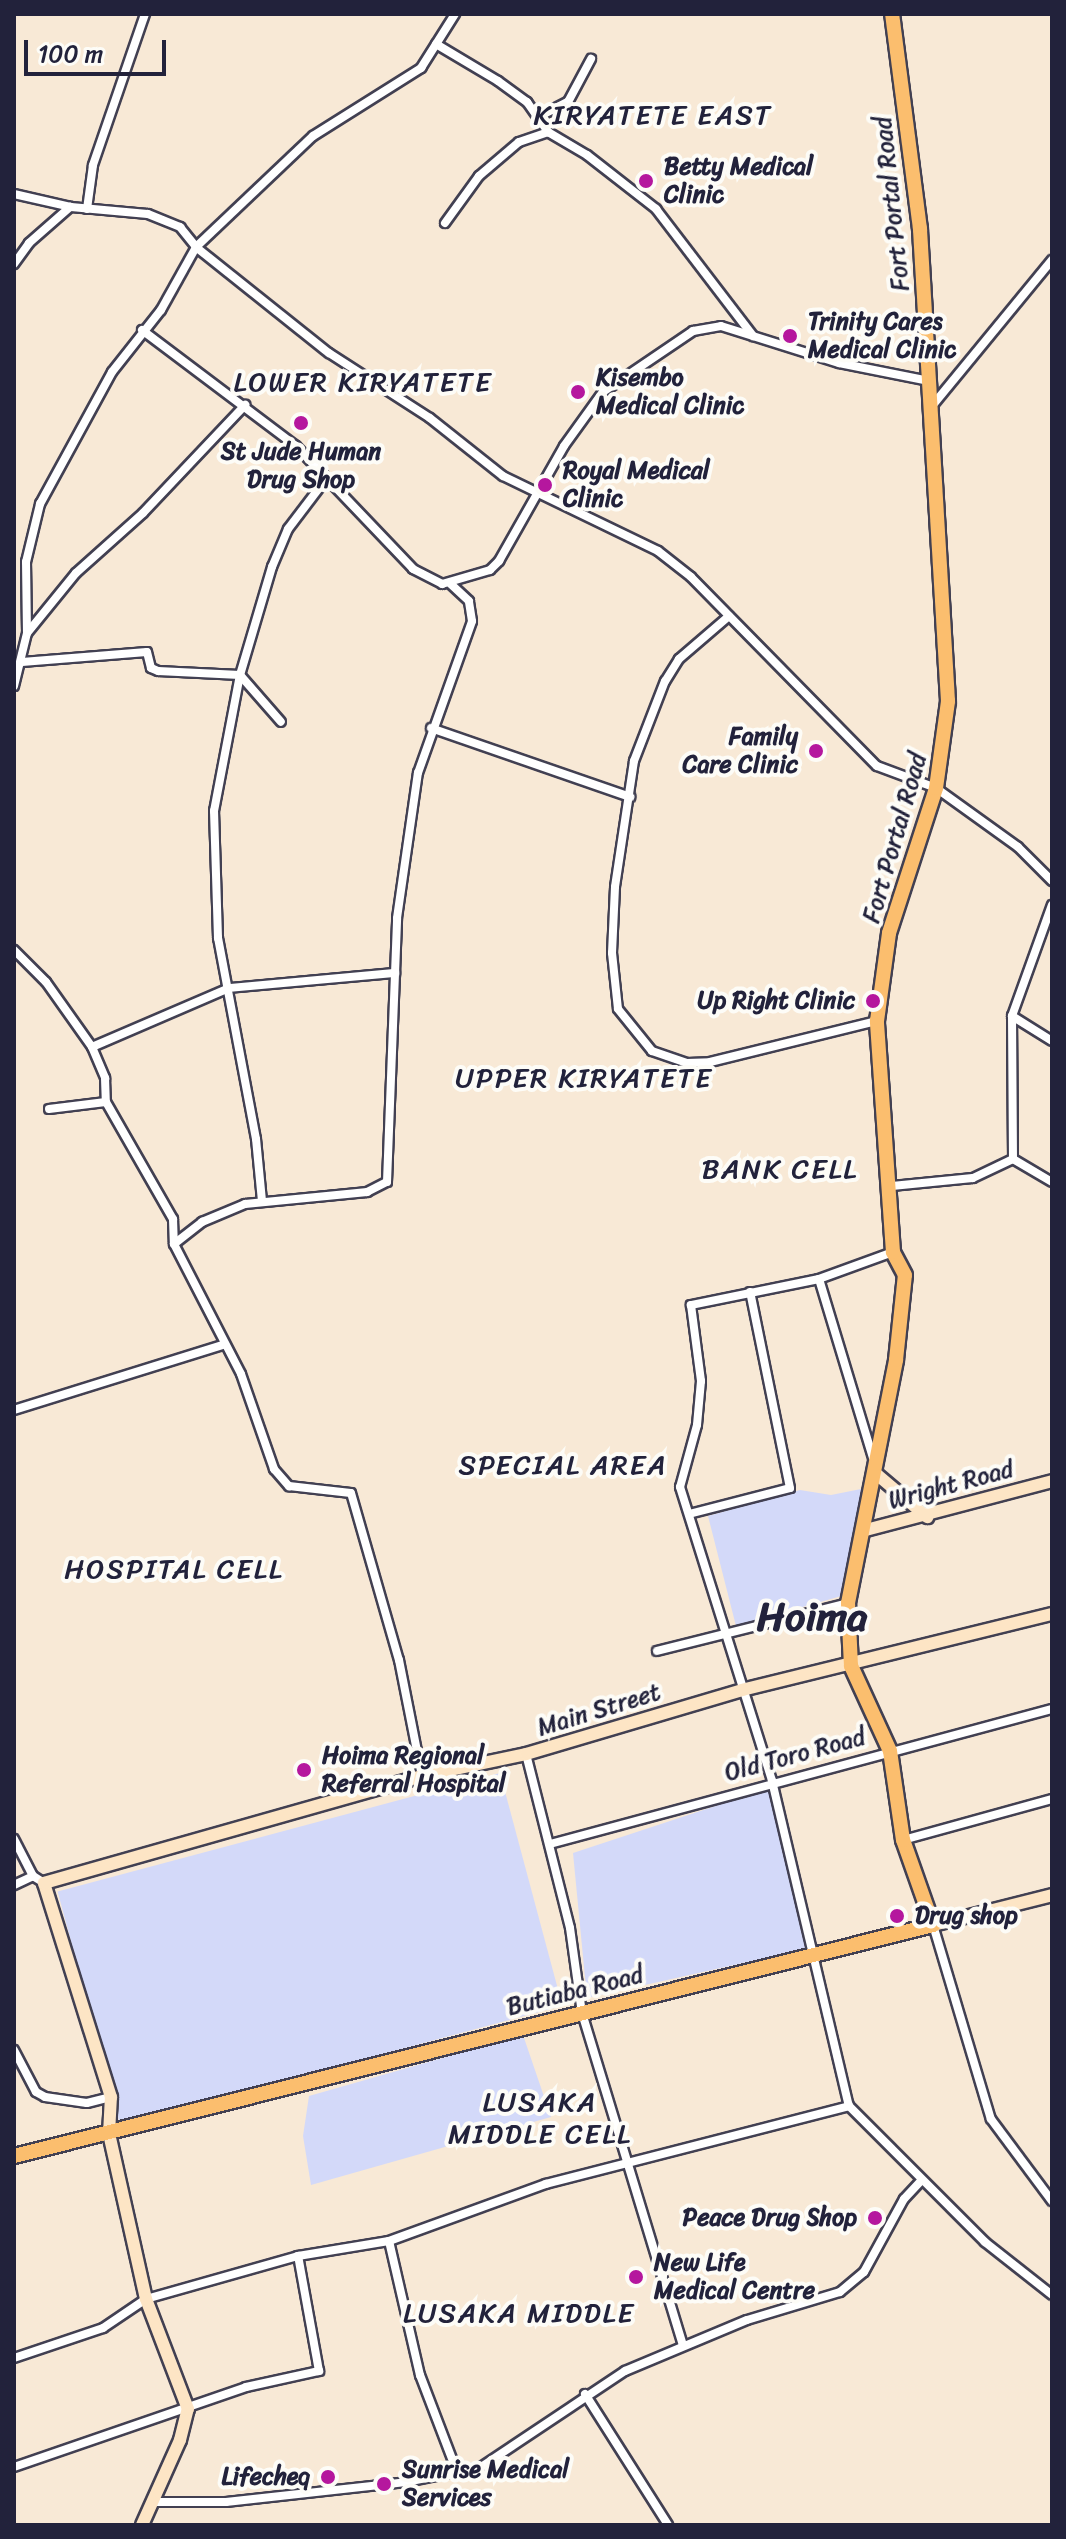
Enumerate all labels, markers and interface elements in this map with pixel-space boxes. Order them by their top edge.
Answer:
scale bar [28,24,170,74]
text: 100 m [38,33,103,75]
district label: KIRYATETE EAST [534,98,772,132]
street label: Fort Portal Road [869,115,915,293]
place label: Betty Medical Clinic [664,153,812,209]
marker: Betty Medical Clinic [635,170,657,192]
place label: Trinity Cares Medical Clinic [808,308,956,364]
marker: Trinity Cares Medical Clinic [779,325,801,347]
place label: Kisembo Medical Clinic [596,364,744,420]
district label: LOWER KIRYATETE [234,365,492,399]
marker: Kisembo Medical Clinic [567,381,589,403]
marker: St Jude Human Drug Shop [290,412,312,434]
place label: St Jude Human Drug Shop [221,438,381,494]
place label: Royal Medical Clinic [563,457,709,513]
marker: Royal Medical Clinic [534,474,556,496]
place label: Family Care Clinic [683,723,798,779]
marker: Family Care Clinic [805,740,827,762]
street label: Fort Portal Road [857,750,933,926]
place label: Up Right Clinic [698,987,855,1015]
marker: Up Right Clinic [862,990,884,1012]
district label: UPPER KIRYATETE [455,1061,713,1095]
district label: BANK CELL [702,1152,858,1186]
district label: SPECIAL AREA [460,1448,666,1482]
street label: Wright Road [886,1455,1016,1515]
district label: HOSPITAL CELL [66,1552,282,1586]
district label: Hoima [757,1593,867,1641]
street label: Main Street [534,1678,664,1742]
street label: Old Toro Road [722,1722,868,1788]
place label: Hoima Regional Referral Hospital [322,1742,505,1798]
marker: Hoima Regional Referral Hospital [293,1759,315,1781]
place label: Drug shop [915,1902,1019,1930]
marker: Drug shop [886,1905,908,1927]
street label: Butiaba Road [504,1960,646,2022]
district label: LUSAKA MIDDLE CELL [448,2085,632,2151]
place label: Peace Drug Shop [680,2204,857,2232]
marker: Peace Drug Shop [864,2207,886,2229]
place label: New Life Medical Centre [654,2249,815,2305]
marker: New Life Medical Centre [625,2266,647,2288]
district label: LUSAKA MIDDLE [403,2296,635,2330]
place label: Sunrise Medical Services [402,2456,569,2512]
place label: Lifecheq [222,2463,310,2491]
marker: Lifecheq [317,2466,339,2488]
marker: Sunrise Medical Services [373,2473,395,2495]

